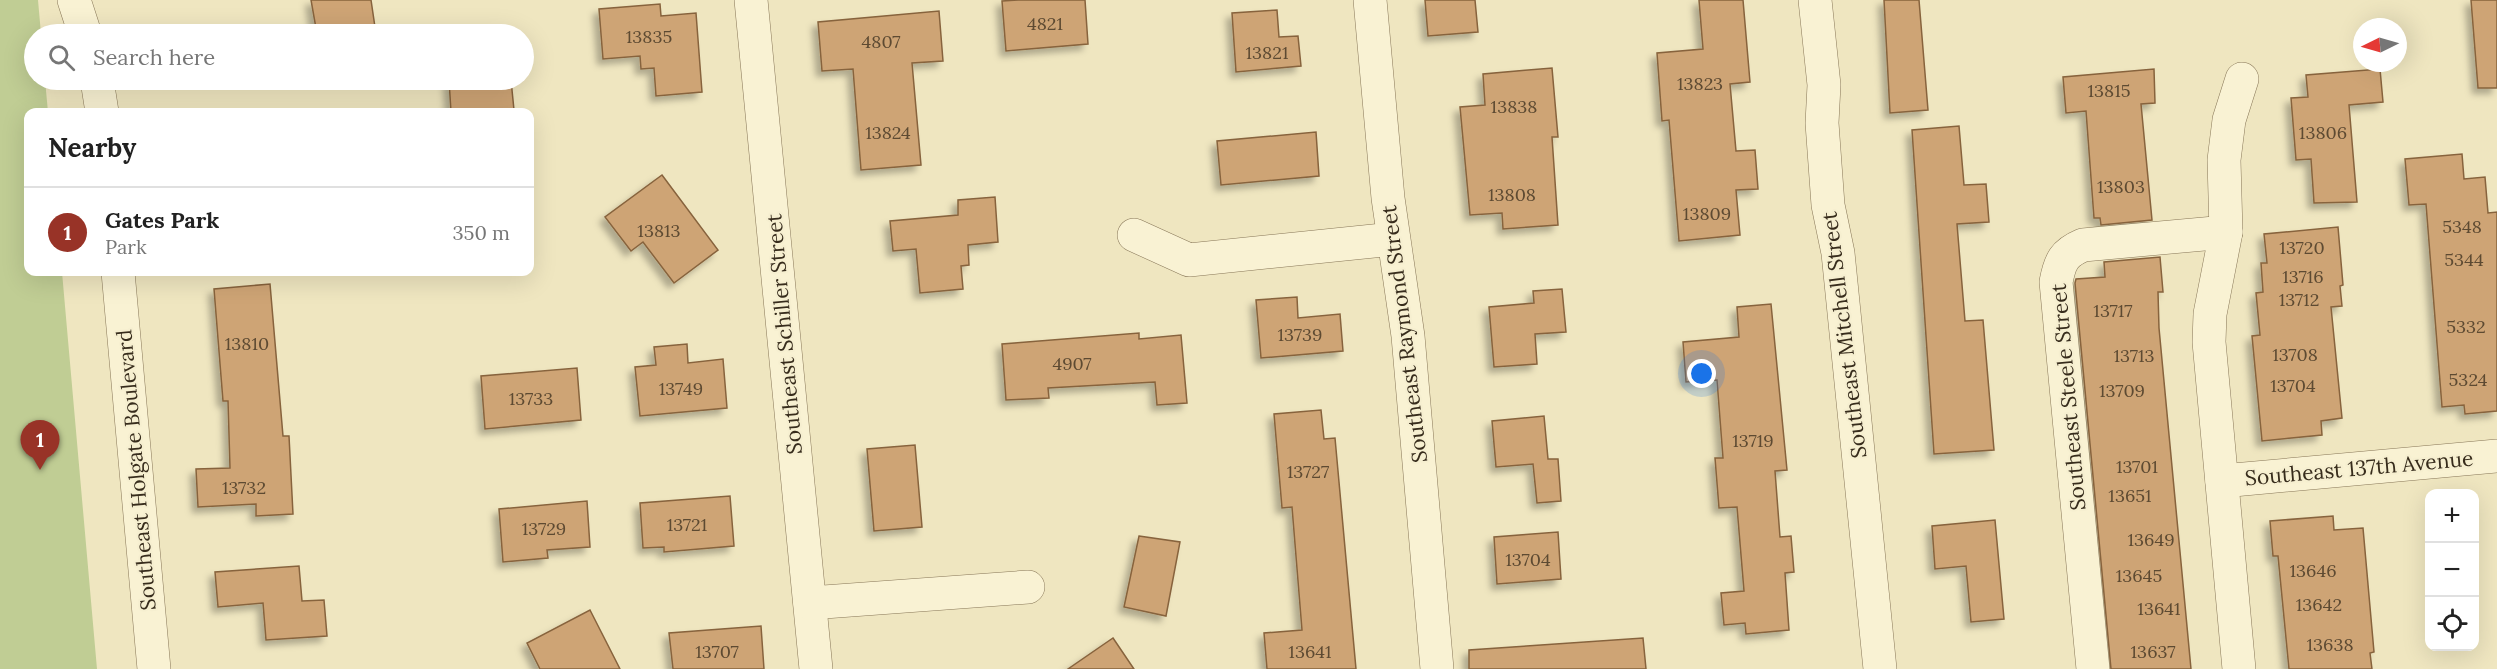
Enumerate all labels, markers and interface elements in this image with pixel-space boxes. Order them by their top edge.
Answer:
house number: 4821 [1027,12,1063,35]
north arrow [2353,18,2407,72]
search box [24,24,534,90]
house number: 13835 [626,25,672,48]
house number: 4807 [862,30,900,53]
icon: search [45,41,78,74]
house number: 13821 [1246,41,1288,64]
text: Search here [93,43,215,71]
house number: 13823 [1677,72,1723,95]
house number: 13815 [2087,79,2131,102]
house number: 13838 [1491,95,1537,118]
house number: 13824 [865,121,911,144]
house number: 13806 [2299,121,2347,144]
text: Nearby [48,131,136,164]
house number: 13803 [2097,175,2145,198]
house number: 13808 [1488,183,1536,206]
house number: 13809 [1683,202,1731,225]
street label: Southeast Raymond Street [1375,203,1433,464]
text: Gates Park [105,206,219,234]
street label: Southeast Mitchell Street [1815,209,1873,460]
street label: Southeast Schiller Street [760,212,808,455]
house number: 5348 [2442,215,2482,238]
house number: 13813 [637,219,681,242]
text: 1 [63,220,72,245]
text: 350 m [452,220,510,245]
text: Park [105,234,147,259]
house number: 13720 [2279,236,2325,259]
house number: 5344 [2444,248,2484,271]
house number: 13716 [2282,265,2324,288]
street label: Southeast Steele Street [2045,282,2091,512]
house number: 13712 [2279,288,2319,311]
house number: 13717 [2093,299,2133,322]
house number: 5332 [2446,315,2486,338]
house number: 13739 [1278,323,1322,346]
street label: Southeast Holgate Boulevard [110,328,162,612]
house number: 13810 [225,332,269,355]
house number: 13708 [2272,343,2318,366]
house number: 13713 [2113,344,2155,367]
house number: 4907 [1052,352,1092,375]
your location [1687,359,1716,388]
house number: 5324 [2449,368,2488,391]
house number: 13704 [2270,374,2316,397]
house number: 13749 [659,377,703,400]
house number: 13709 [2099,379,2145,402]
house number: 13733 [509,387,553,410]
pin: 1 [20,420,60,470]
house number: 13719 [1732,429,1774,452]
street label: Southeast 137th Avenue [2244,445,2474,491]
house number: 13701 [2116,455,2158,478]
house number: 13727 [1287,460,1329,483]
house number: 13732 [222,476,266,499]
house number: 13651 [2108,484,2152,507]
map controls [2425,489,2479,651]
button: + [2425,489,2479,543]
house number: 13721 [667,513,707,536]
house number: 13729 [522,517,566,540]
house number: 13649 [2127,528,2175,551]
button: − [2425,543,2479,597]
house number: 13704 [1505,548,1551,571]
house number: 13646 [2289,559,2337,582]
house number: 13645 [2116,564,2162,587]
house number: 13642 [2296,593,2342,616]
house number: 13641 [2137,597,2181,620]
button: locate [2425,597,2479,651]
house number: 13638 [2306,633,2354,656]
house number: 13707 [695,640,739,663]
house number: 13641 [1288,640,1332,663]
house number: 13637 [2131,640,2175,663]

